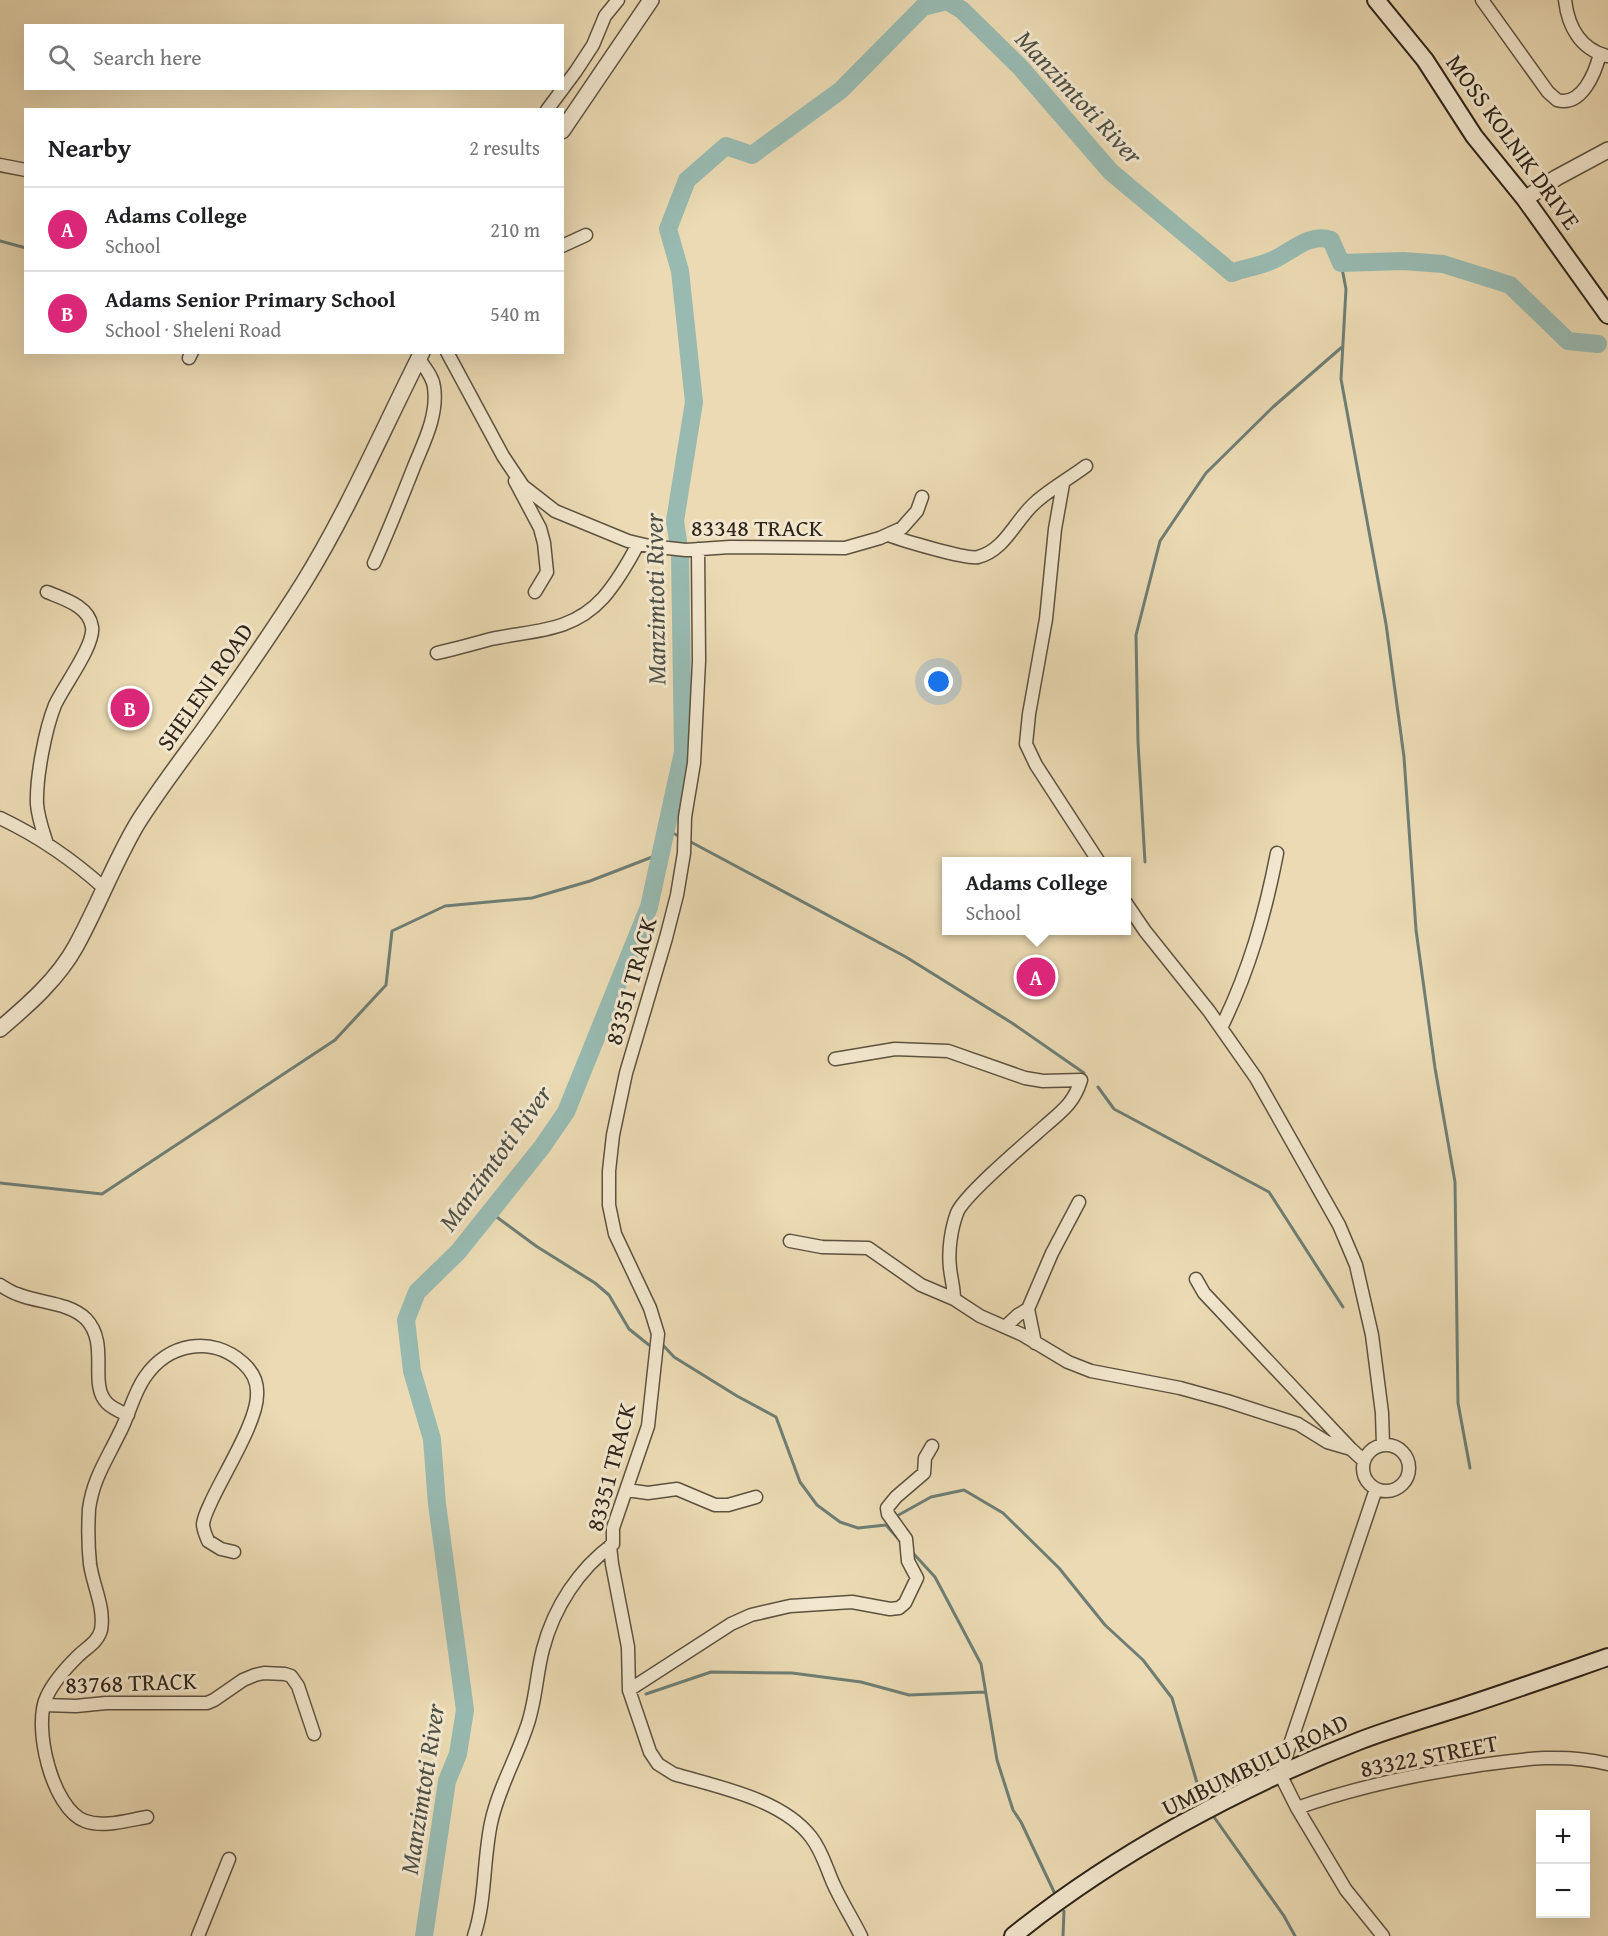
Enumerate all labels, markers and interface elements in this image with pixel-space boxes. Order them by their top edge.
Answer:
water label: Manzimtoti River [1006,20,1153,174]
search box [24,24,564,90]
icon: search [45,41,78,74]
text: Search here [93,41,202,73]
street label: MOSS KOLNIK DRIVE [1438,47,1589,237]
text: Nearby [48,128,131,167]
text: 2 results [469,133,540,162]
text: Adams College [105,199,247,231]
text: A [61,215,74,244]
text: 210 m [490,215,540,244]
text: School [105,231,161,260]
text: Adams Senior Primary School [105,283,396,315]
text: B [61,299,74,328]
text: 540 m [490,299,540,328]
text: School · Sheleni Road [105,315,281,344]
street label: 83348 TRACK [691,510,824,545]
water label: Manzimtoti River [633,511,676,685]
street label: SHELENI ROAD [148,616,262,758]
your location [924,667,953,696]
pin: B [110,686,150,730]
popup [942,857,1131,935]
text: Adams College [965,866,1108,898]
text: School [965,898,1021,927]
street label: 83351 TRACK [596,912,666,1049]
pin: A [1016,954,1056,1000]
water label: Manzimtoti River [428,1076,562,1239]
street label: 83351 TRACK [577,1398,645,1535]
street label: 83768 TRACK [65,1663,198,1702]
water label: Manzimtoti River [389,1700,454,1877]
street label: UMBUMBULU ROAD [1156,1704,1354,1825]
street label: 83322 STREET [1357,1725,1501,1786]
map controls [1536,1810,1590,1918]
button: + [1536,1810,1590,1864]
button: − [1536,1864,1590,1918]

